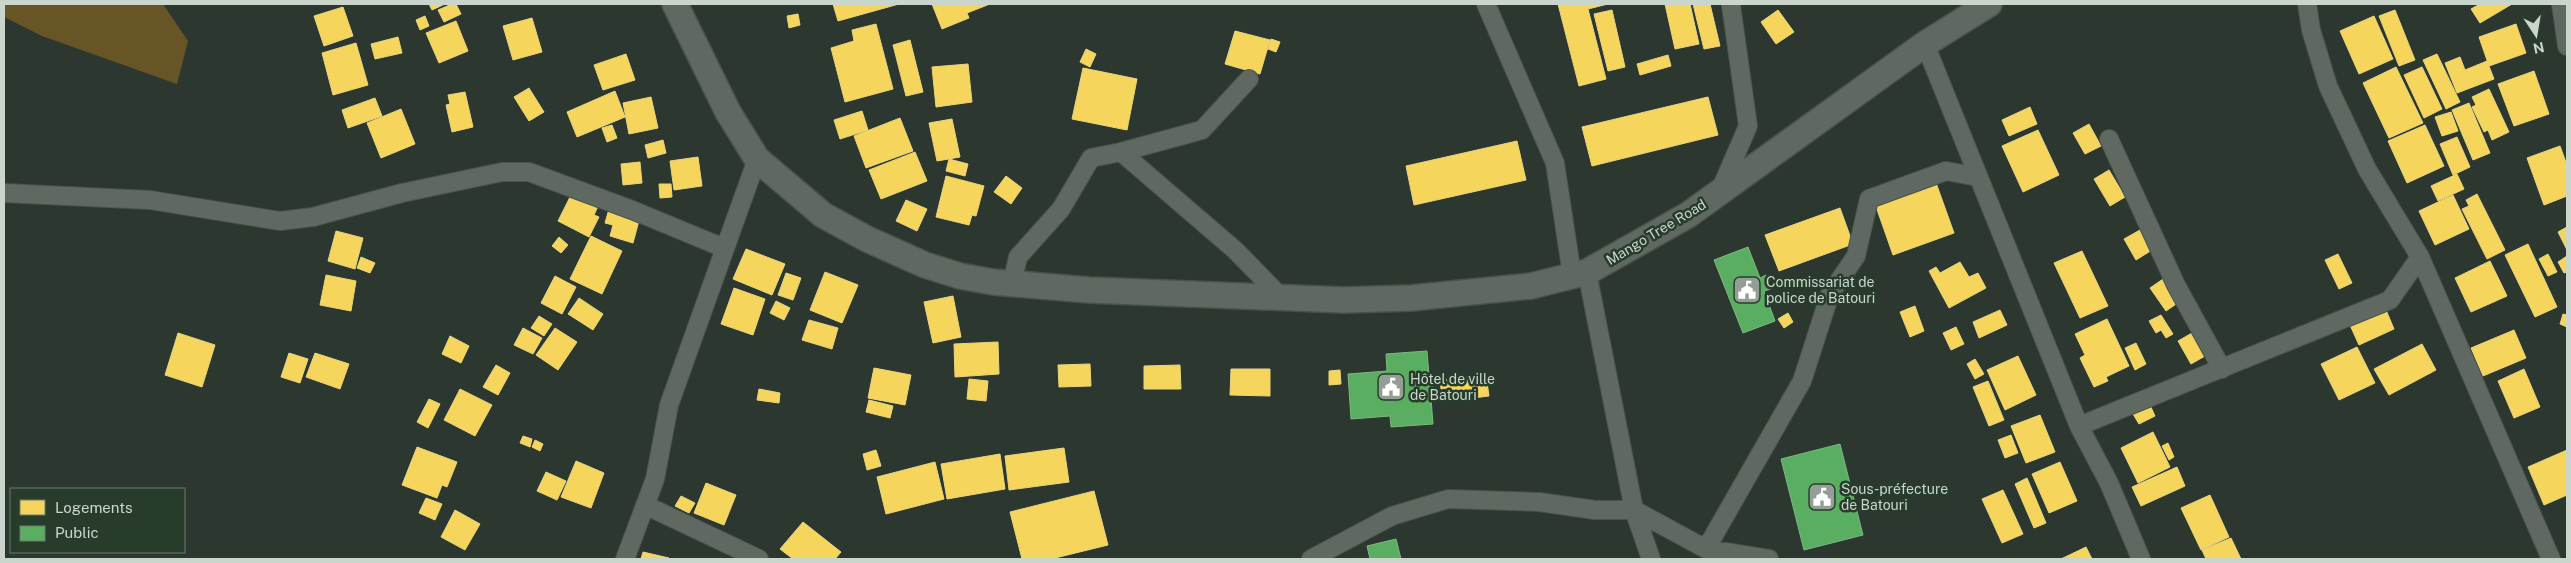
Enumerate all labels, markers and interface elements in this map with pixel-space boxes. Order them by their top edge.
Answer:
north arrow [2511,10,2561,60]
text: N [2532,39,2546,57]
street label: Mango Tree Road [1603,196,1709,268]
place label: Commissariat de police de Batouri [1766,274,1875,306]
public building icon: Commissariat de police de Batouri [1732,275,1762,305]
place label: Hôtel de ville de Batouri [1410,371,1495,403]
public building icon: Hôtel de ville de Batouri [1376,372,1406,402]
place label: Sous-préfecture de Batouri [1841,481,1948,513]
public building icon: Sous-préfecture de Batouri [1807,482,1837,512]
legend [10,488,185,553]
text: Logements [55,499,133,516]
text: Public [55,524,99,541]

